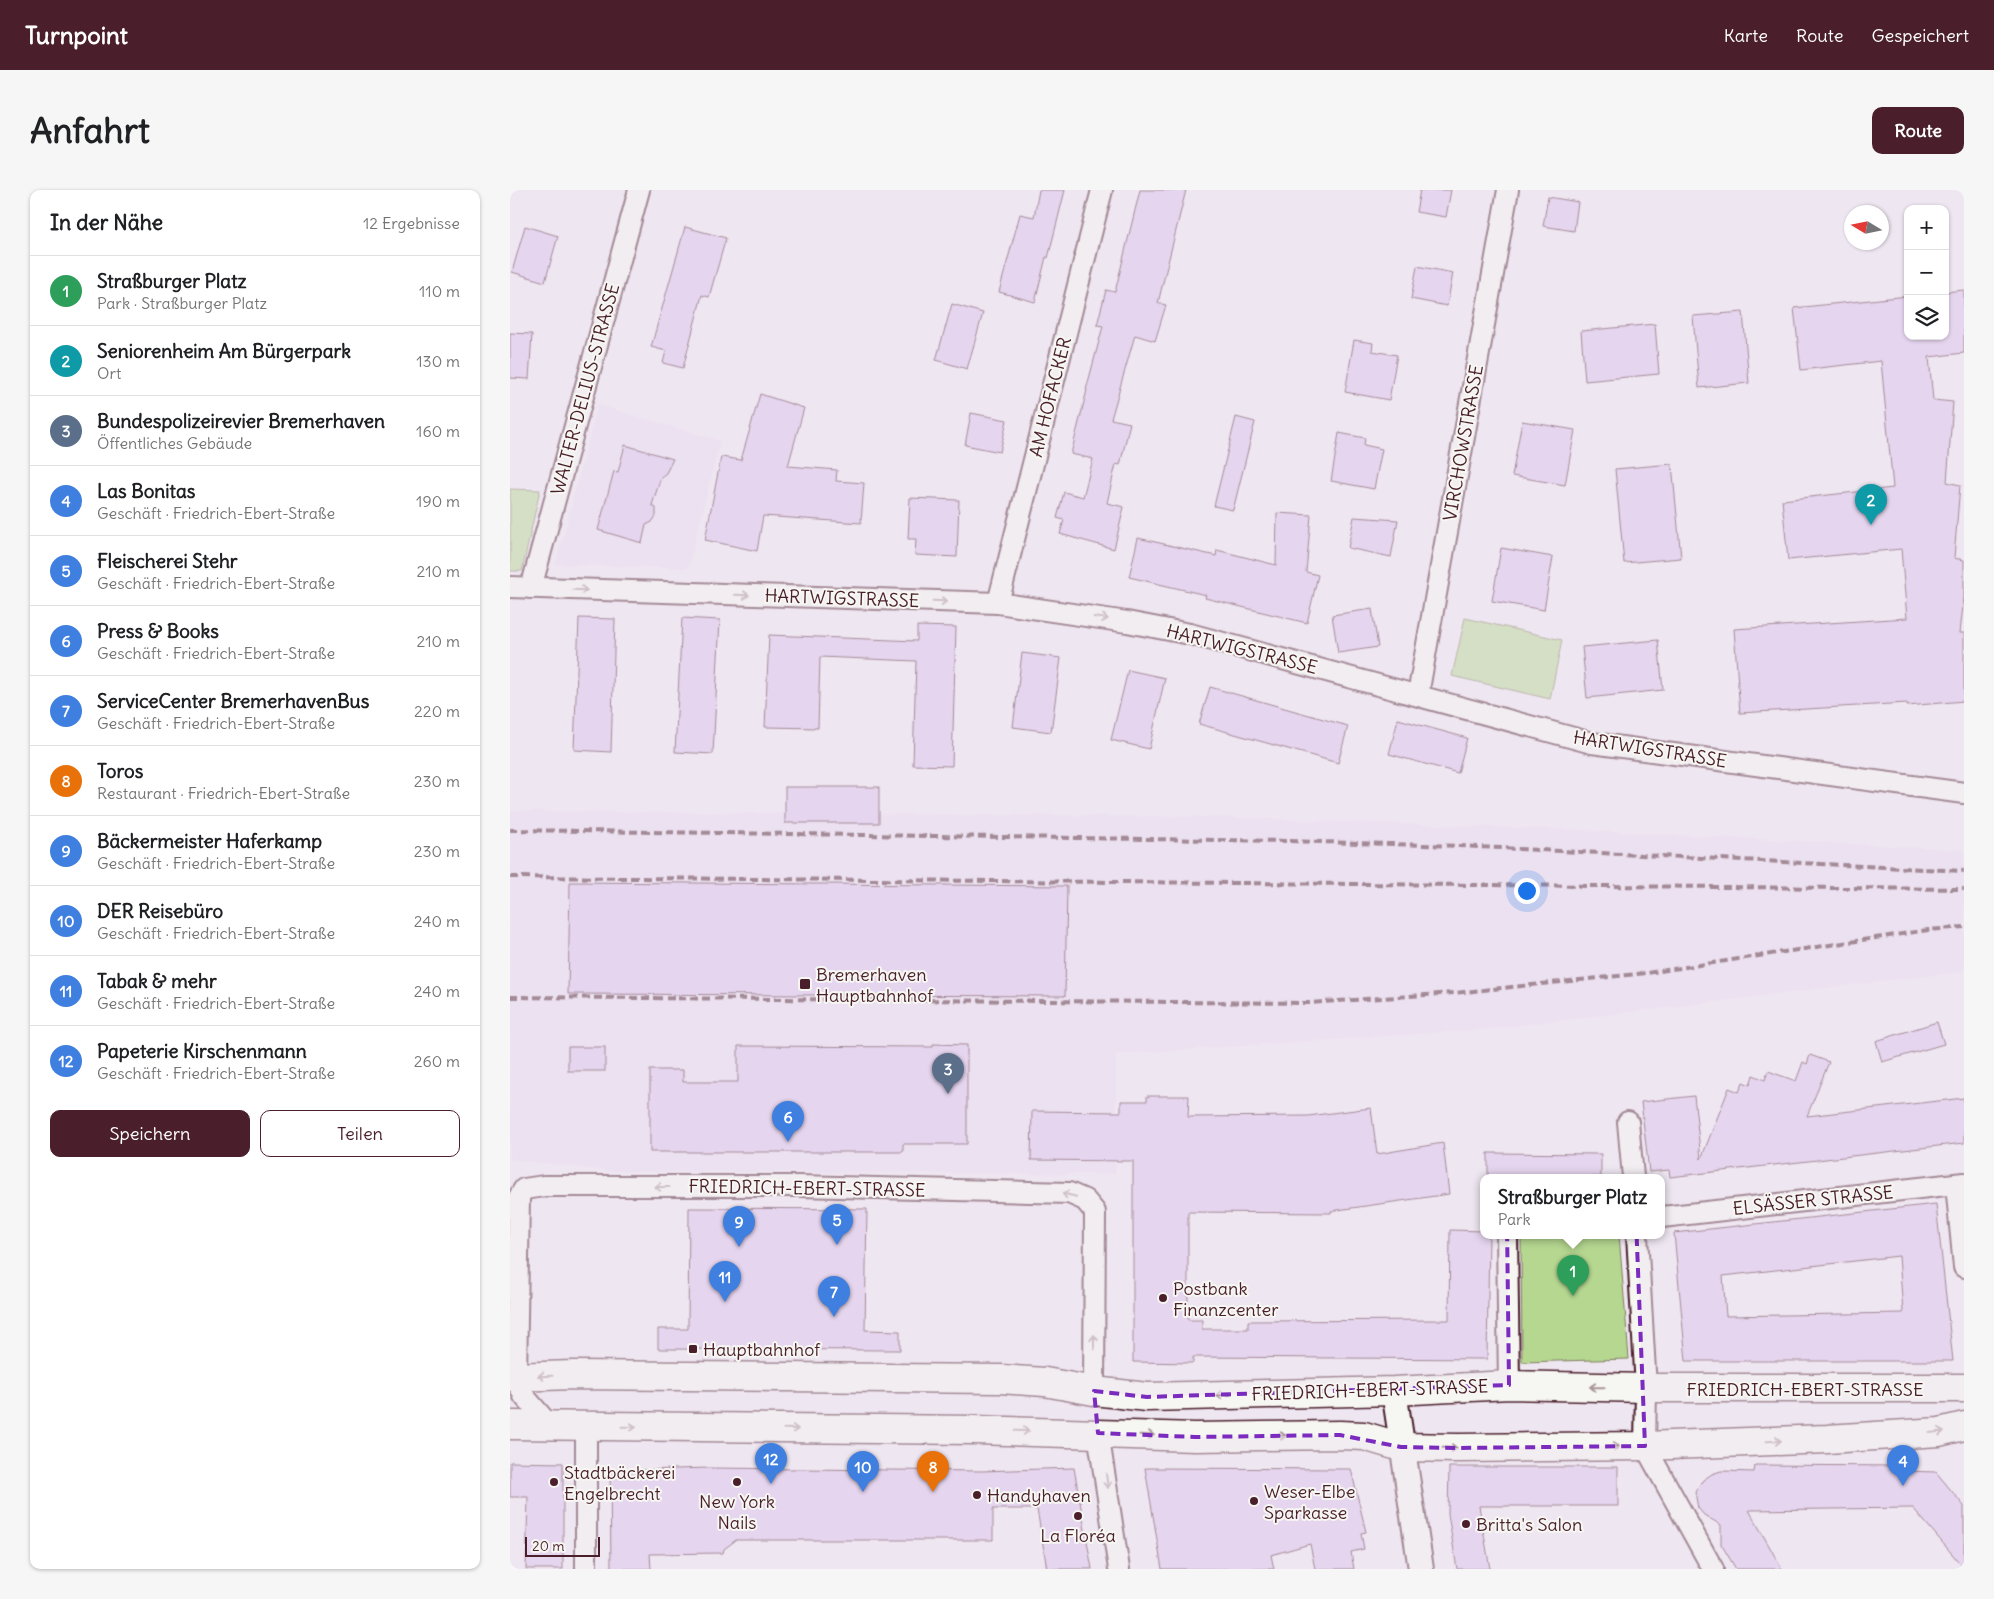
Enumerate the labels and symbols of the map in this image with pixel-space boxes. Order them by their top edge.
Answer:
north arrow [1844,205,1889,250]
street label: WALTER-DELIUS-STRASSE [546,281,624,497]
street label: AM HOFACKER [1024,334,1076,460]
street label: VIRCHOWSTRASSE [1438,363,1488,523]
pin: 2 [1855,484,1887,525]
street label: HARTWIGSTRASSE [764,584,920,612]
one-way arrow [572,585,588,594]
one-way arrow [734,590,750,600]
one-way arrow [931,597,947,606]
one-way arrow [1093,614,1109,624]
street label: HARTWIGSTRASSE [1164,619,1320,679]
street label: HARTWIGSTRASSE [1572,726,1728,772]
your location [1514,878,1540,904]
place label: Bremerhaven Hauptbahnhof [816,963,934,1007]
marker: Bremerhaven Hauptbahnhof [798,977,812,991]
pin: 3 [932,1053,964,1094]
pin: 6 [772,1101,804,1142]
street label: FRIEDRICH-EBERT-STRASSE [688,1174,926,1202]
street label: ELSÄSSER STRASSE [1732,1180,1894,1220]
one-way arrow [655,1182,671,1192]
one-way arrow [1062,1190,1078,1199]
pin: 5 [821,1204,853,1245]
pin: 9 [723,1206,755,1247]
pin: 1 [1557,1255,1589,1296]
pin: 11 [709,1261,741,1302]
pin: 7 [818,1276,850,1317]
place label: Postbank Finanzcenter [1173,1277,1279,1321]
marker: Postbank Finanzcenter [1157,1292,1169,1304]
one-way arrow [1089,1335,1099,1351]
place label: Hauptbahnhof [703,1338,821,1361]
marker: Hauptbahnhof [687,1343,699,1355]
one-way arrow [537,1372,553,1381]
street label: FRIEDRICH-EBERT-STRASSE [1251,1374,1489,1406]
street label: FRIEDRICH-EBERT-STRASSE [1687,1378,1923,1401]
one-way arrow [1589,1382,1606,1392]
one-way arrow [1215,1390,1231,1400]
one-way arrow [620,1422,636,1432]
one-way arrow [783,1424,799,1433]
one-way arrow [1014,1427,1030,1436]
one-way arrow [1928,1427,1944,1437]
one-way arrow [1138,1431,1154,1440]
one-way arrow [1270,1431,1286,1441]
one-way arrow [1766,1436,1782,1446]
one-way arrow [1604,1442,1620,1451]
pin: 12 [755,1443,787,1484]
one-way arrow [1441,1443,1457,1453]
pin: 4 [1887,1445,1919,1486]
pin: 10 [847,1451,879,1492]
pin: 8 [917,1451,949,1492]
place label: Stadtbäckerei Engelbrecht [564,1461,675,1505]
one-way arrow [1102,1473,1112,1489]
marker: Stadtbäckerei Engelbrecht [548,1476,560,1488]
marker: New York Nails [731,1476,743,1488]
place label: Weser-Elbe Sparkasse [1264,1480,1356,1524]
place label: Handyhaven [987,1484,1091,1507]
marker: Handyhaven [971,1489,983,1501]
place label: New York Nails [699,1490,775,1534]
marker: Weser-Elbe Sparkasse [1248,1495,1260,1507]
marker: La Floréa [1072,1510,1084,1522]
place label: Britta's Salon [1476,1513,1582,1536]
marker: Britta's Salon [1460,1518,1472,1530]
place label: La Floréa [1040,1524,1116,1547]
scale bar [525,1534,600,1557]

